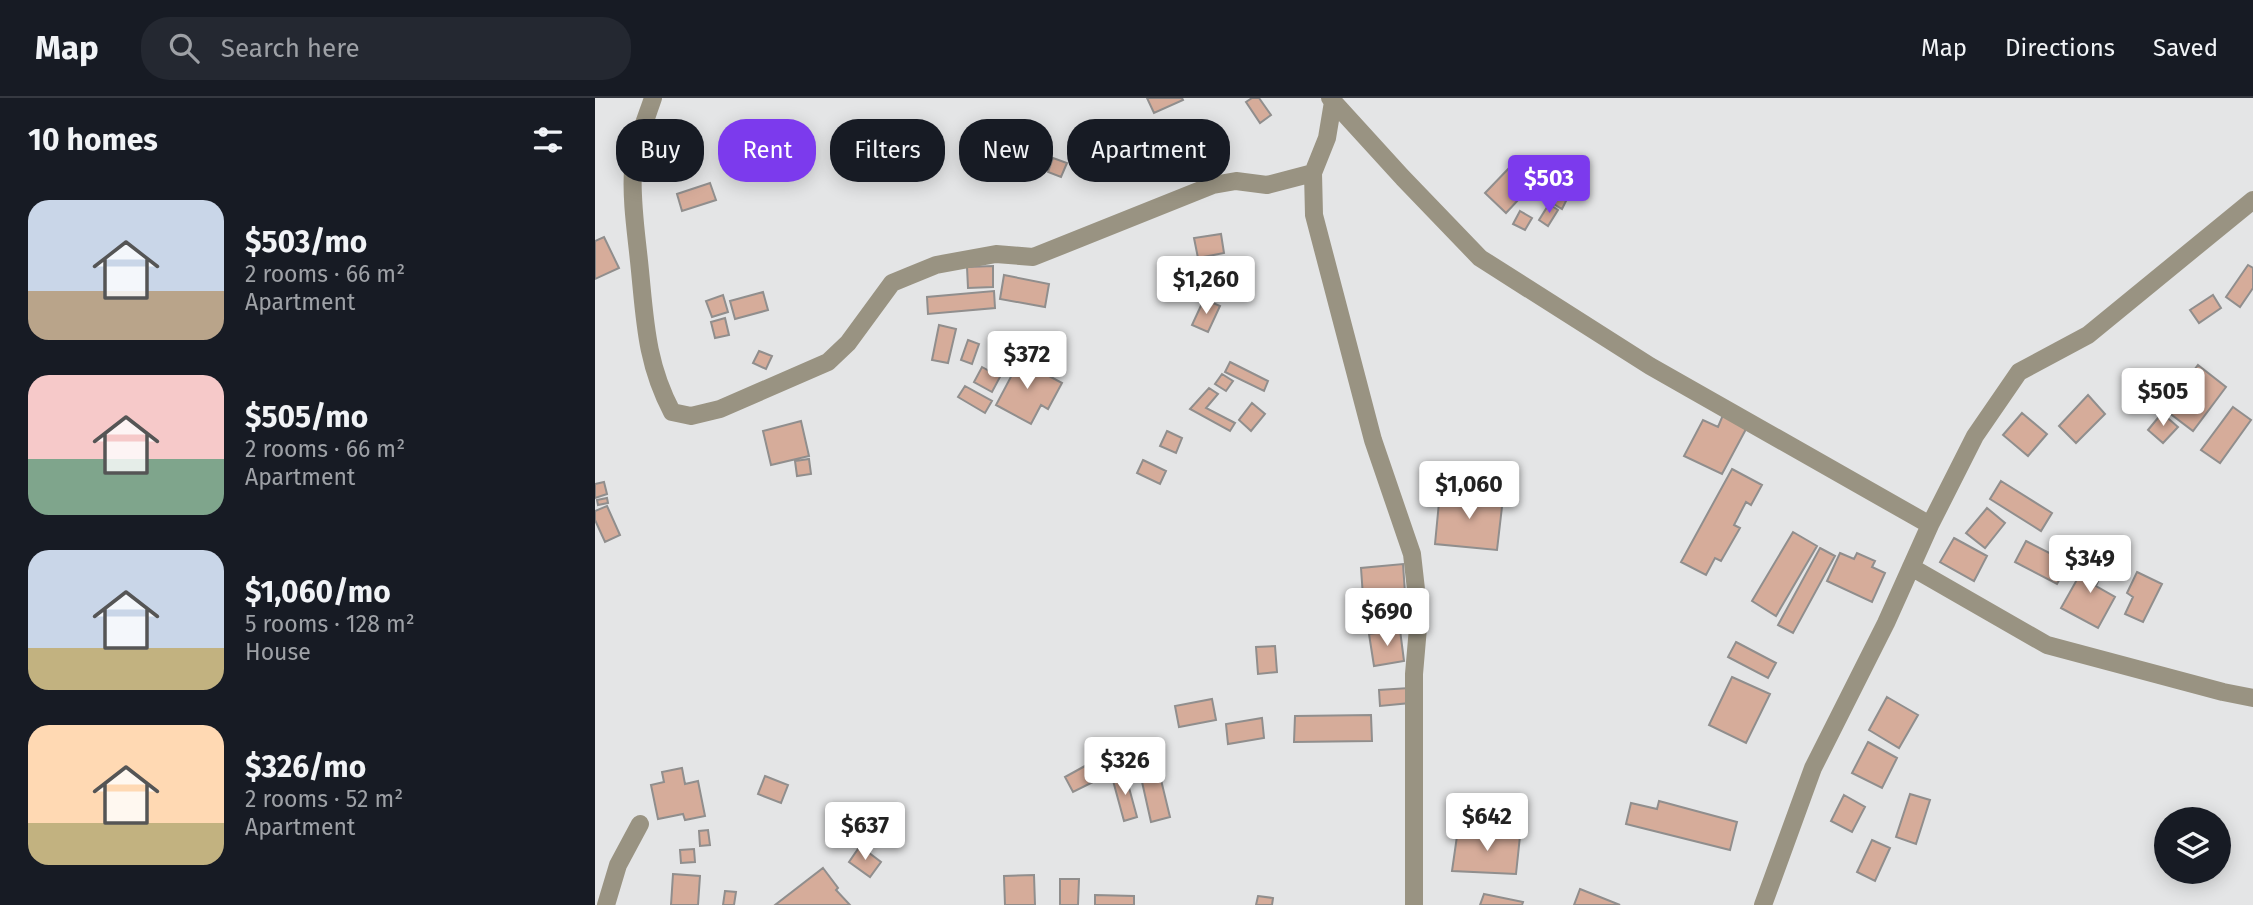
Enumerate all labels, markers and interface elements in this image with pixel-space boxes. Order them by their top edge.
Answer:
search box [141,17,631,80]
text: Map [35,28,99,68]
icon: search [165,29,203,67]
text: Search here [221,33,360,64]
text: Map [1921,34,1967,62]
text: Directions [2005,34,2115,62]
text: Saved [2153,34,2218,62]
chip: Buy [616,119,704,182]
chip: Rent [718,119,816,182]
chip: Filters [830,119,945,182]
chip: New [959,119,1053,182]
chip: Apartment [1067,119,1230,182]
icon: filters [529,121,567,159]
text: 10 homes [28,122,158,158]
pin: $503 [1508,156,1590,215]
text: $503 [1524,164,1574,192]
text: $503/mo [245,224,367,260]
icon: home [84,228,168,312]
pin: $1,260 [1149,256,1263,316]
text: 2 rooms · 66 m² [245,260,405,288]
text: $1,260 [1173,265,1239,293]
text: Apartment [245,288,355,316]
pin: $372 [986,331,1068,391]
text: $372 [1004,340,1050,368]
pin: $505 [2122,368,2204,428]
text: $505 [2138,377,2188,405]
text: $505/mo [245,399,368,435]
icon: home [84,403,168,487]
text: 2 rooms · 66 m² [245,435,405,463]
pin: $1,060 [1412,462,1526,521]
text: Apartment [245,463,355,491]
text: $1,060 [1435,470,1503,498]
pin: $349 [2049,536,2131,595]
text: $349 [2065,544,2115,572]
text: $1,060/mo [245,574,391,610]
icon: home [84,578,168,662]
pin: $690 [1346,588,1428,648]
text: $690 [1361,597,1413,625]
text: 5 rooms · 128 m² [245,610,415,638]
text: House [245,638,311,666]
pin: $326 [1084,738,1166,797]
text: $326 [1100,746,1150,774]
text: $326/mo [245,749,366,785]
icon: home [84,753,168,837]
text: 2 rooms · 52 m² [245,785,403,813]
pin: $642 [1446,794,1528,853]
pin: $637 [824,802,906,862]
text: $642 [1462,802,1512,830]
map controls [2154,807,2231,884]
button: layers [2154,807,2231,884]
text: $637 [841,811,889,839]
text: Apartment [245,813,355,841]

